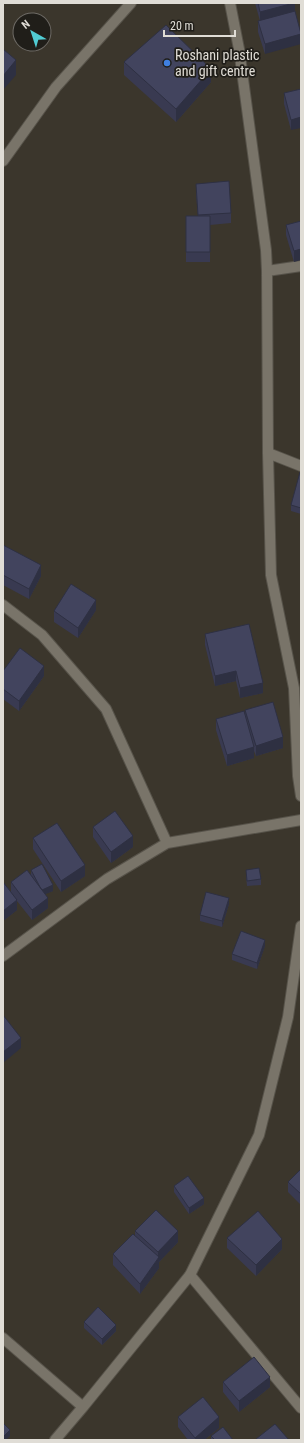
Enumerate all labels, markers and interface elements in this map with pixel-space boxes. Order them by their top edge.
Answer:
north arrow [12,12,52,52]
scale bar [164,12,235,38]
text: N [19,17,33,32]
text: 20 m [170,19,194,33]
place label: Roshani plastic and gift centre [175,47,260,79]
marker: Roshani plastic and gift centre [162,58,172,68]

